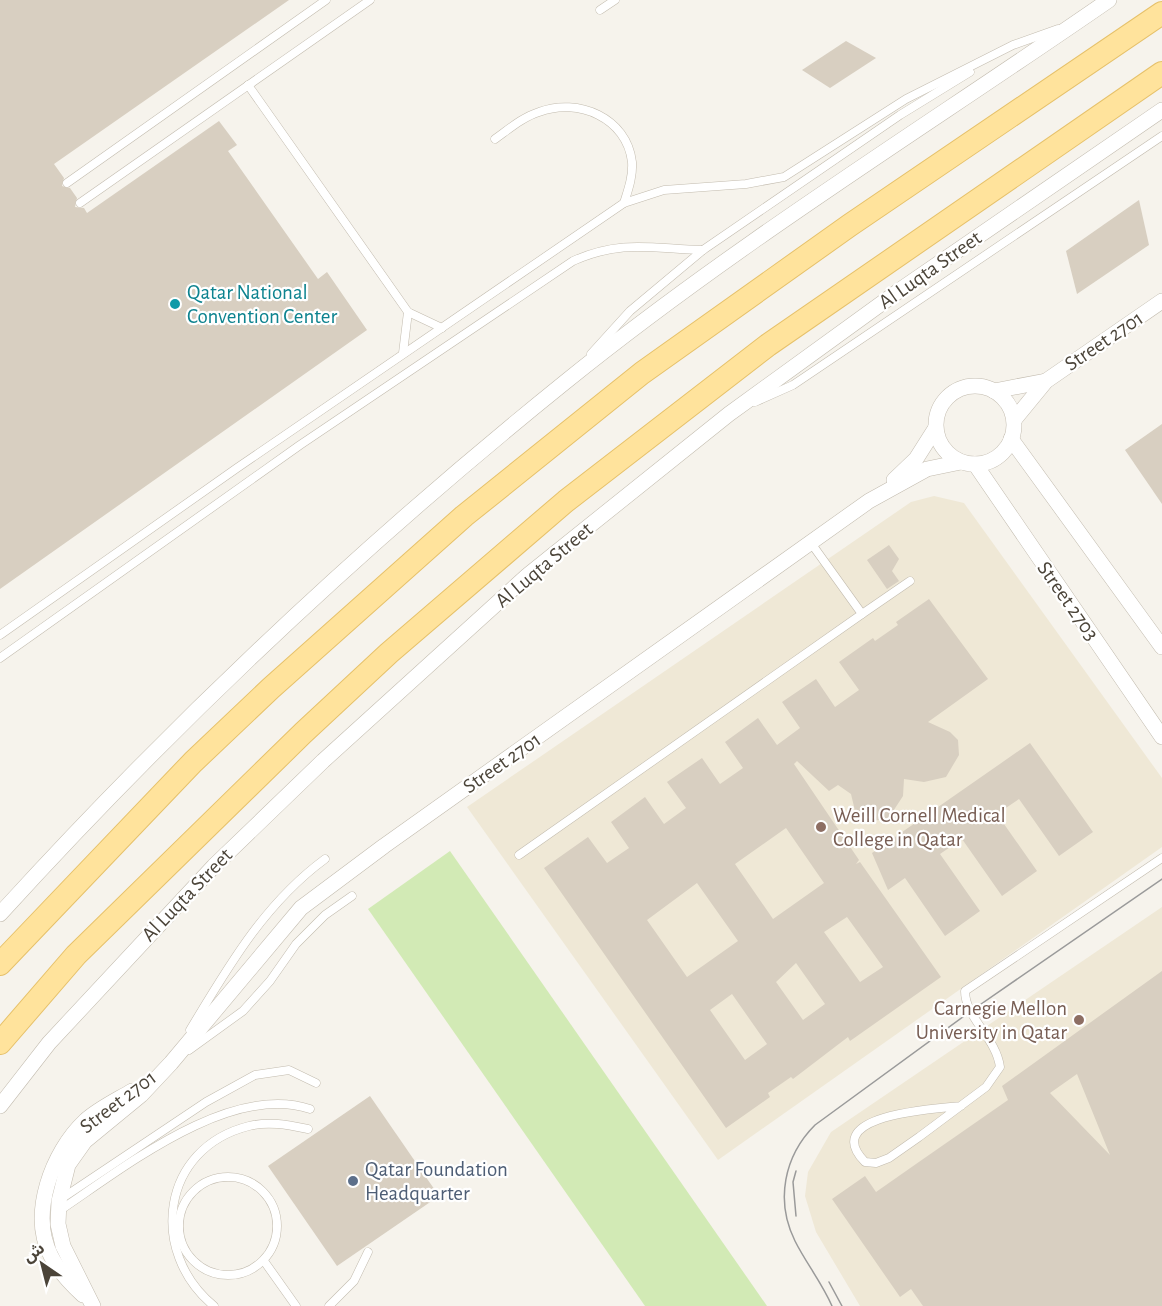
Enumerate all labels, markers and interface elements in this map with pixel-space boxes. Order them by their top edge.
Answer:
street label: Al Luqta Street [875,227,985,313]
place label: Qatar National Convention Center [187,282,337,327]
marker: Qatar National Convention Center [168,297,182,311]
street label: Street 2701 [1061,307,1147,375]
street label: Al Luqta Street [491,518,597,612]
street label: Street 2703 [1033,558,1103,644]
street label: Street 2701 [459,729,545,797]
place label: Weill Cornell Medical College in Qatar [833,805,1006,850]
marker: Weill Cornell Medical College in Qatar [814,820,828,834]
street label: Al Luqta Street [138,844,237,946]
place label: Carnegie Mellon University in Qatar [916,998,1067,1043]
marker: Carnegie Mellon University in Qatar [1072,1013,1086,1027]
street label: Street 2701 [76,1067,160,1137]
place label: Qatar Foundation Headquarter [365,1159,508,1204]
marker: Qatar Foundation Headquarter [346,1174,360,1188]
north arrow [12,1234,72,1294]
text: ش [20,1240,48,1266]

